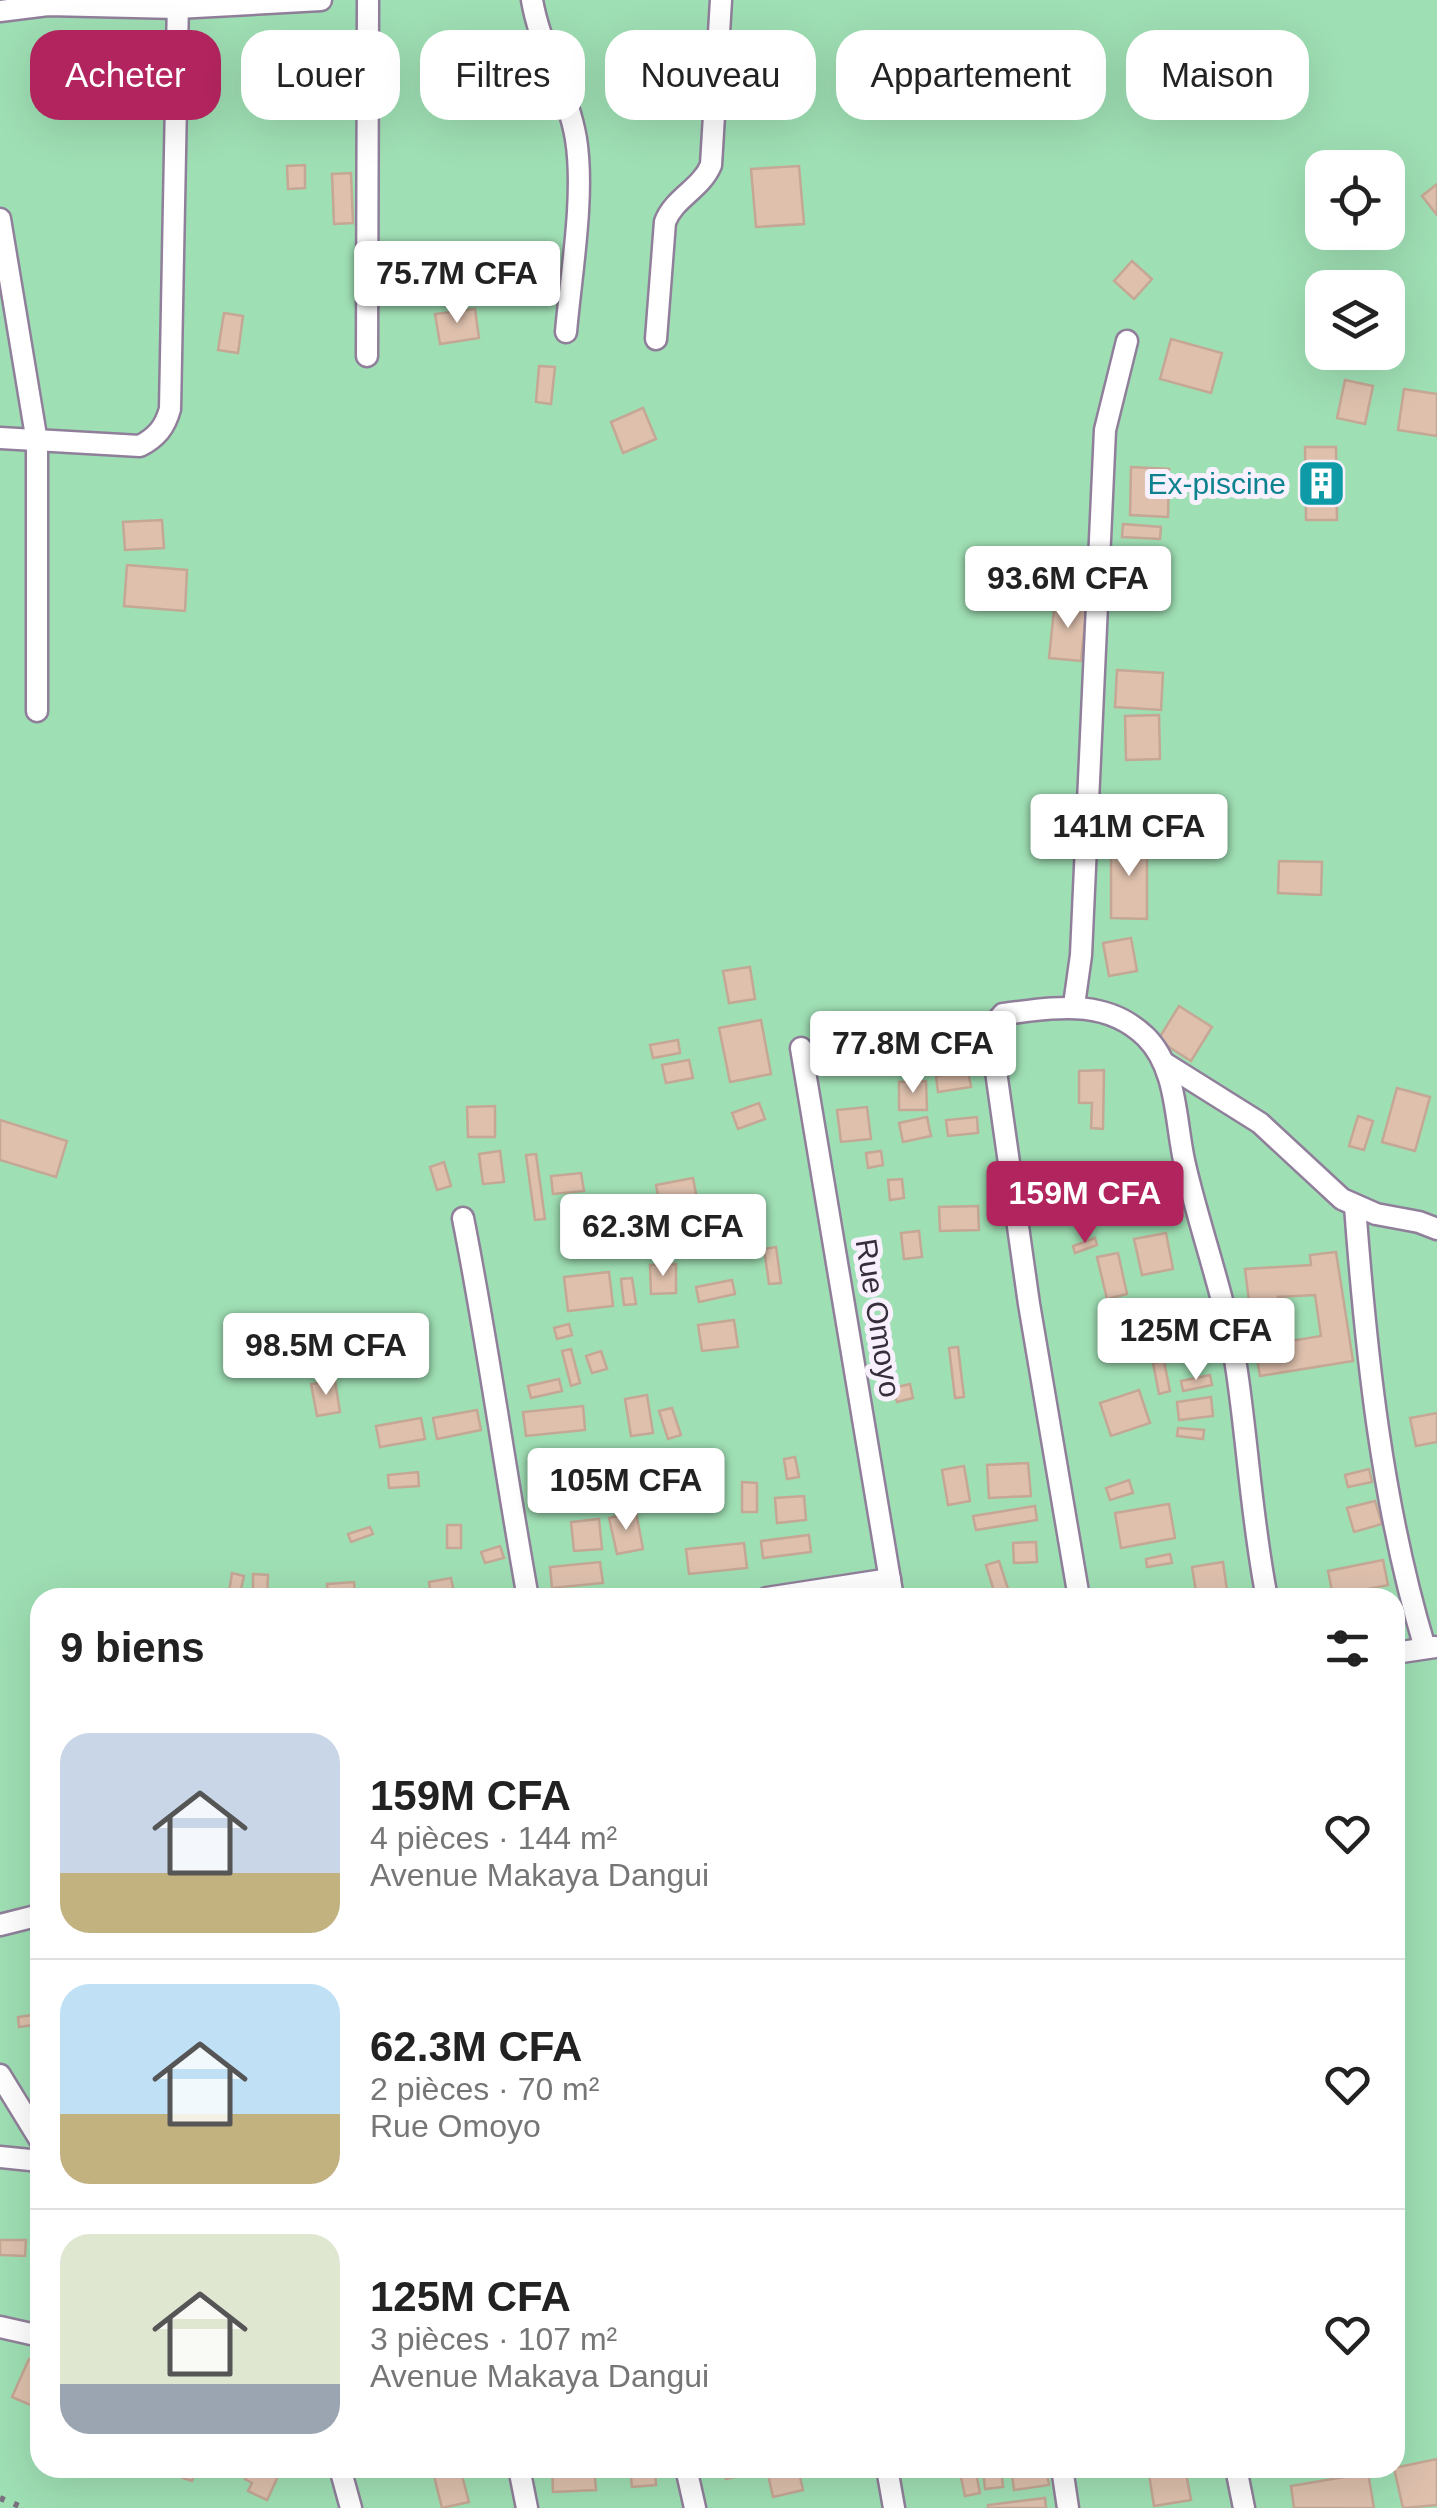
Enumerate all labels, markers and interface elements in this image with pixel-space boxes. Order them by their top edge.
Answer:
chip: Acheter [30,30,221,120]
chip: Louer [241,30,400,120]
chip: Filtres [420,30,585,120]
chip: Nouveau [605,30,816,120]
chip: Appartement [836,30,1106,120]
chip: Maison [1126,30,1309,120]
map controls [1305,150,1405,370]
button: locate [1305,150,1405,250]
pin: 75.7M CFA [343,241,571,326]
text: 75.7M CFA [376,255,538,291]
button: layers [1305,270,1405,370]
building icon: Ex-piscine [1295,458,1347,510]
place label: Ex-piscine [1148,467,1286,500]
pin: 93.6M CFA [954,546,1182,631]
text: 93.6M CFA [987,560,1149,596]
pin: 141M CFA [1026,794,1232,879]
text: 141M CFA [1053,808,1205,844]
pin: 77.8M CFA [799,1011,1027,1096]
text: 77.8M CFA [832,1025,994,1061]
pin: 159M CFA [982,1161,1188,1246]
text: 159M CFA [1009,1175,1161,1211]
pin: 62.3M CFA [549,1194,777,1279]
text: 62.3M CFA [582,1208,744,1244]
street label: Rue Omoyo [850,1236,907,1400]
pin: 125M CFA [1093,1298,1299,1383]
text: 125M CFA [1120,1312,1272,1348]
pin: 98.5M CFA [212,1313,440,1398]
text: 98.5M CFA [245,1327,407,1363]
pin: 105M CFA [523,1448,729,1533]
text: 105M CFA [550,1462,702,1498]
icon: filters [1320,1621,1375,1676]
text: 9 biens [60,1624,205,1671]
text: 159M CFA [370,1772,571,1819]
icon: home [140,1773,260,1893]
icon: heart [1320,1806,1375,1861]
text: 4 pièces · 144 m² [370,1820,617,1856]
text: Avenue Makaya Dangui [370,1857,709,1893]
text: 62.3M CFA [370,2023,582,2070]
icon: home [140,2024,260,2144]
icon: heart [1320,2057,1375,2112]
text: 2 pièces · 70 m² [370,2071,599,2107]
text: Rue Omoyo [370,2108,541,2144]
text: 125M CFA [370,2273,571,2320]
icon: home [140,2274,260,2394]
icon: heart [1320,2307,1375,2362]
text: 3 pièces · 107 m² [370,2321,617,2357]
text: Avenue Makaya Dangui [370,2358,709,2394]

